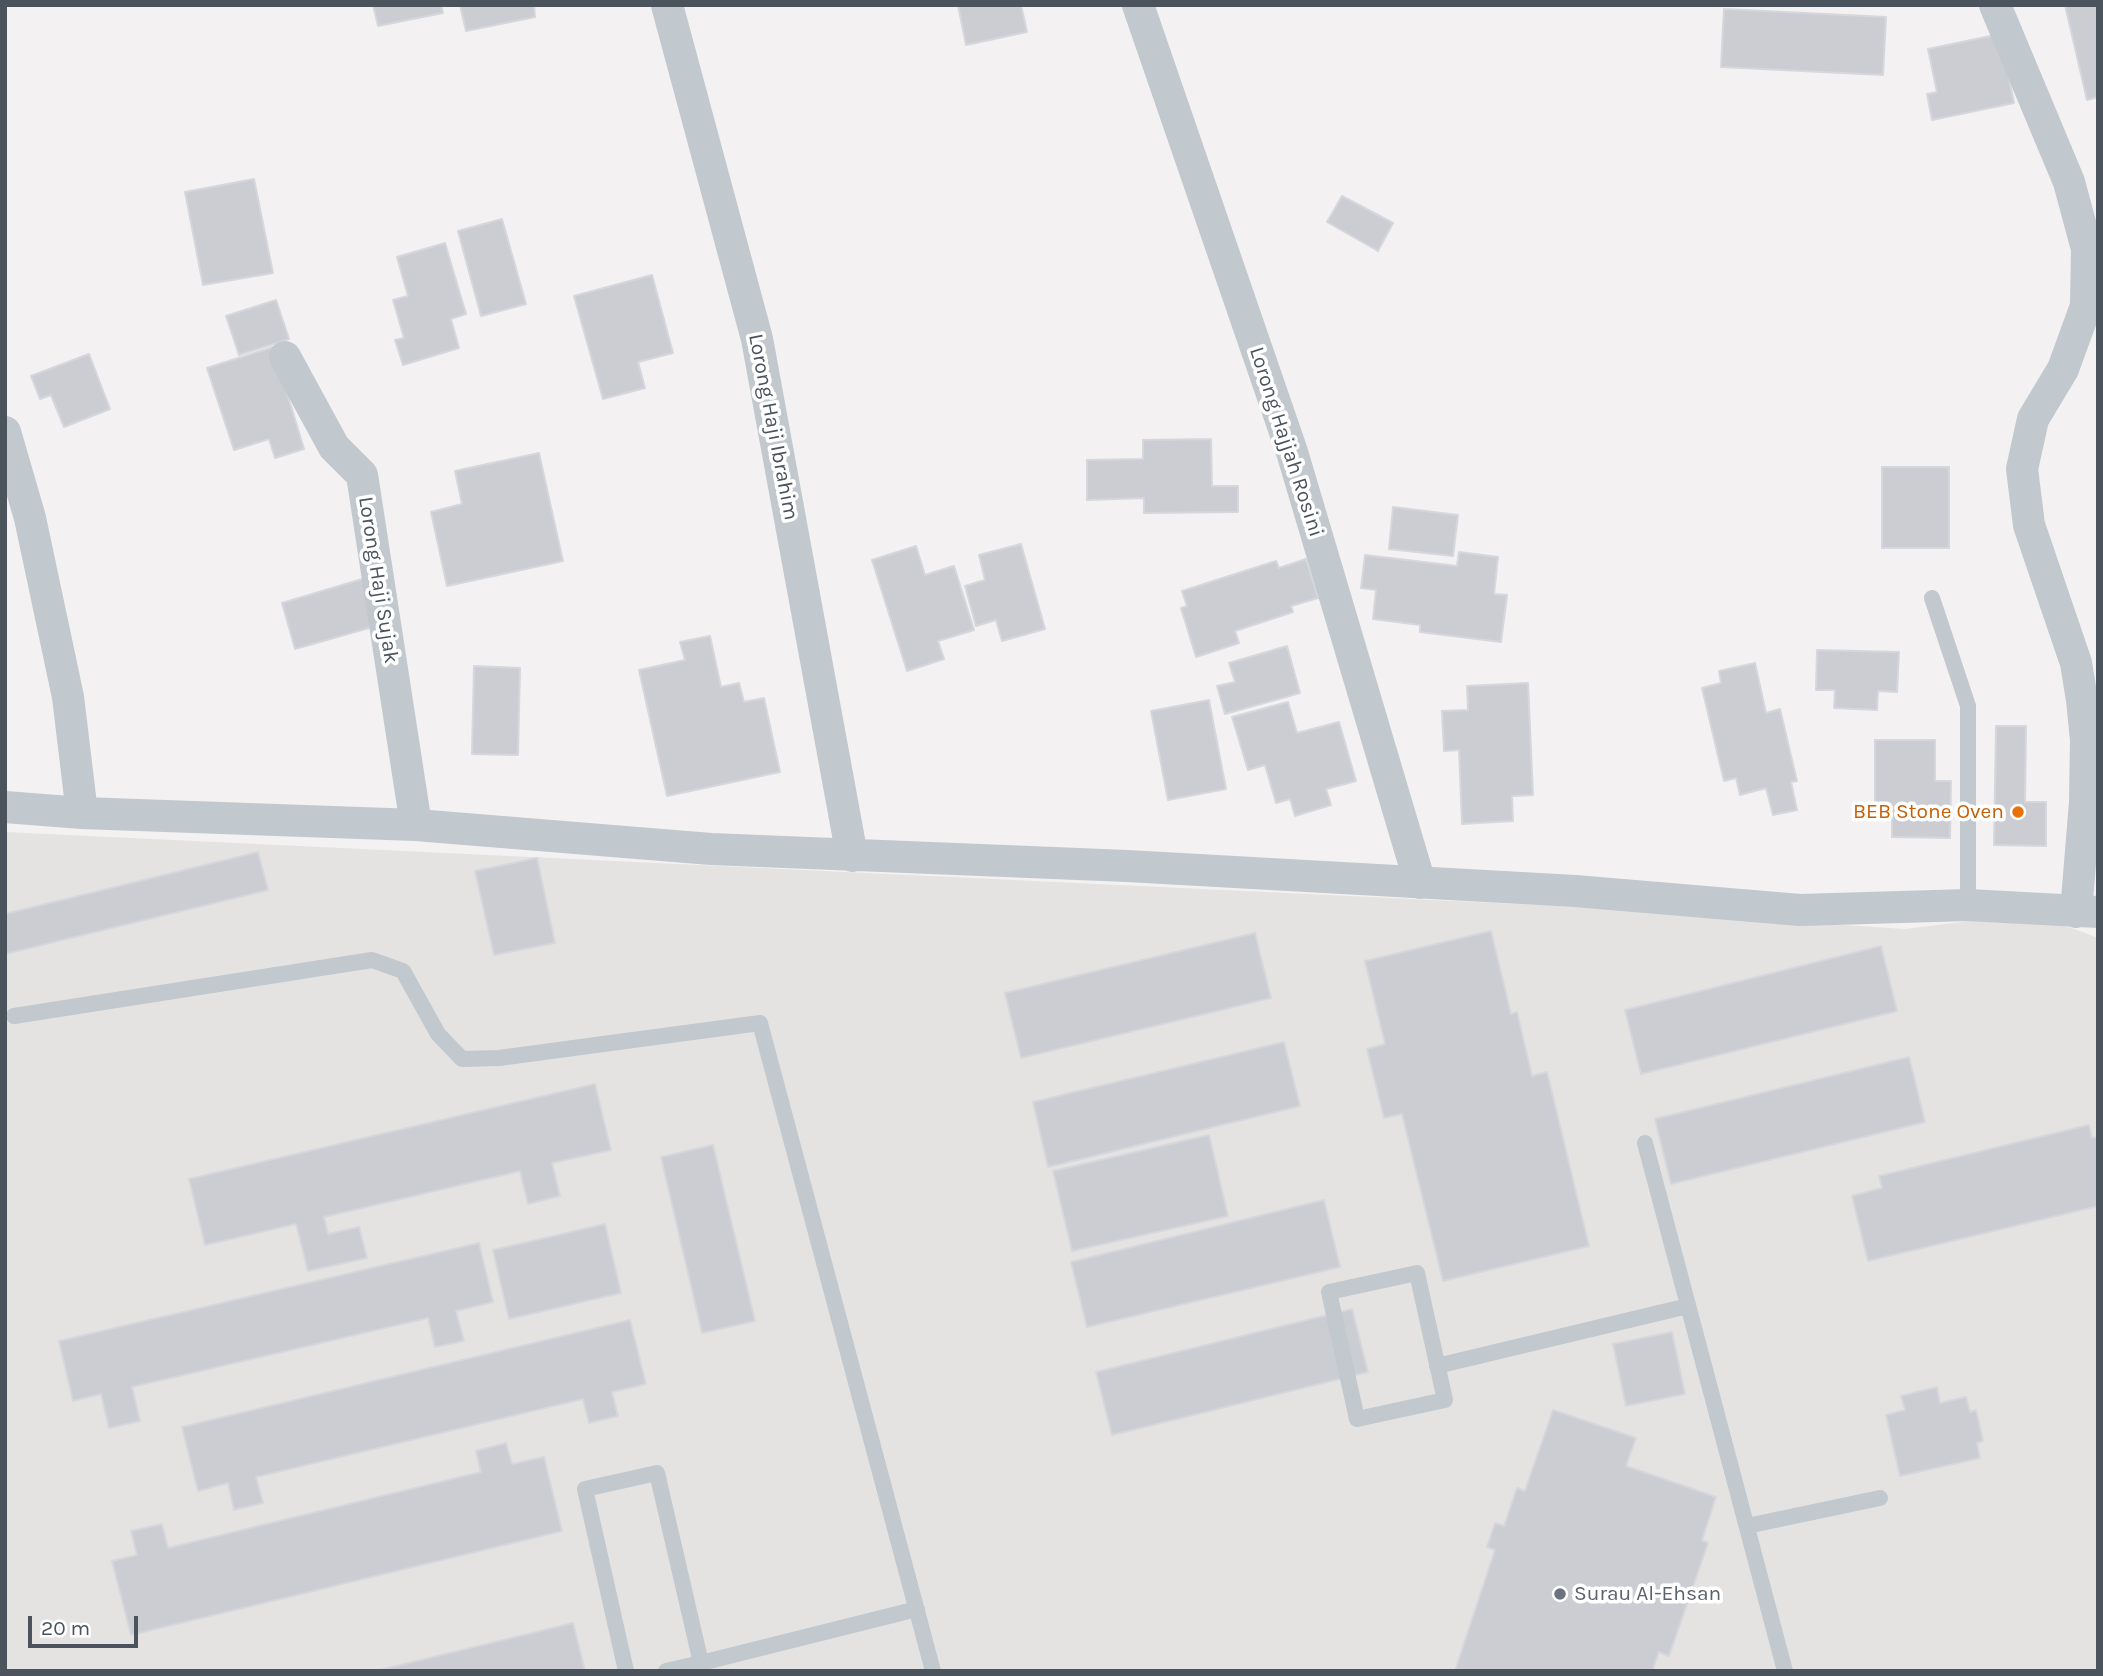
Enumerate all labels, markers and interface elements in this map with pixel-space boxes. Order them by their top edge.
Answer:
street label: Lorong Haji Ibrahim [743,332,803,522]
street label: Lorong Hajjah Rosini [1243,344,1329,540]
street label: Lorong Haji Sujak [352,495,404,665]
place label: BEB Stone Oven [1853,799,2004,825]
marker: BEB Stone Oven [2010,804,2026,820]
place label: Surau Al-Ehsan [1574,1581,1721,1607]
marker: Surau Al-Ehsan [1552,1586,1568,1602]
scale bar [32,1602,142,1646]
text: 20 m [41,1616,90,1640]

